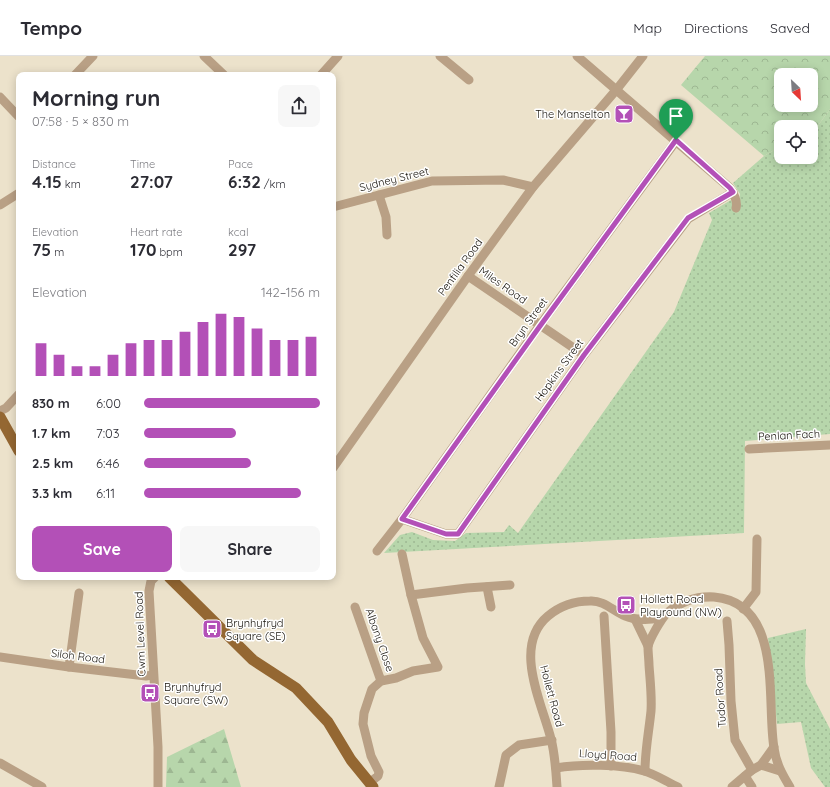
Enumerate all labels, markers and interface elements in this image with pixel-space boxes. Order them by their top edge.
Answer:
text: Tempo [20,16,82,40]
text: Map [633,19,662,37]
text: Directions [684,19,748,37]
text: Saved [770,19,810,37]
north arrow [774,68,818,112]
map controls [774,68,818,164]
text: Morning run [32,84,160,112]
button: share [278,85,320,127]
pin [659,99,693,140]
bar icon: The Manselton [613,103,635,125]
icon: arrive [665,105,687,127]
place label: The Manselton [535,107,610,121]
text: 07:58 · 5 × 830 m [32,113,129,129]
button: locate [774,120,818,164]
text: Distance [32,157,76,171]
text: Time [130,157,155,171]
text: Pace [228,157,253,171]
street label: Sydney Street [358,164,430,194]
text: 4.15 [32,171,62,192]
text: 27:07 [130,171,173,192]
text: 6:32 [228,171,261,192]
text: km [62,177,81,191]
text: /km [261,177,286,191]
text: Elevation [32,225,78,239]
text: Heart rate [130,225,182,239]
text: kcal [228,225,249,239]
street label: Penfilia Road [435,236,485,298]
text: 75 [32,239,51,260]
text: 170 [130,239,156,260]
text: 297 [228,239,256,260]
text: m [51,245,64,259]
text: bpm [156,245,183,259]
street label: Miles Road [476,263,530,307]
text: Elevation [32,284,87,300]
text: 142–156 m [261,284,320,300]
street label: Bryn Street [506,295,551,349]
street label: Hopkins Street [532,336,587,404]
text: 830 m [32,395,70,411]
text: 6:00 [96,395,121,411]
text: 1.7 km [32,425,70,441]
text: 7:03 [96,425,120,441]
street label: Penlan Fach [758,426,820,444]
text: 2.5 km [32,455,73,471]
text: 6:46 [96,455,119,471]
text: 3.3 km [32,485,72,501]
text: 6:11 [96,485,115,501]
button: Save [32,526,172,572]
button: Share [180,526,320,572]
street label: Cwm Level Road [132,591,148,677]
place label: Hollett Road Playround (NW) [640,592,722,619]
bus stop icon: Hollett Road Playround (NW) [615,594,637,616]
street label: Albany Close [363,606,397,674]
place label: Brynhyfryd Square (SE) [226,616,286,643]
bus stop icon: Brynhyfryd Square (SE) [201,618,223,640]
street label: Siloh Road [50,646,106,666]
street label: Hollett Road [537,664,567,728]
street label: Tudor Road [711,668,729,728]
place label: Brynhyfryd Square (SW) [164,680,228,707]
bus stop icon: Brynhyfryd Square (SW) [139,682,161,704]
street label: Lloyd Road [579,746,637,764]

